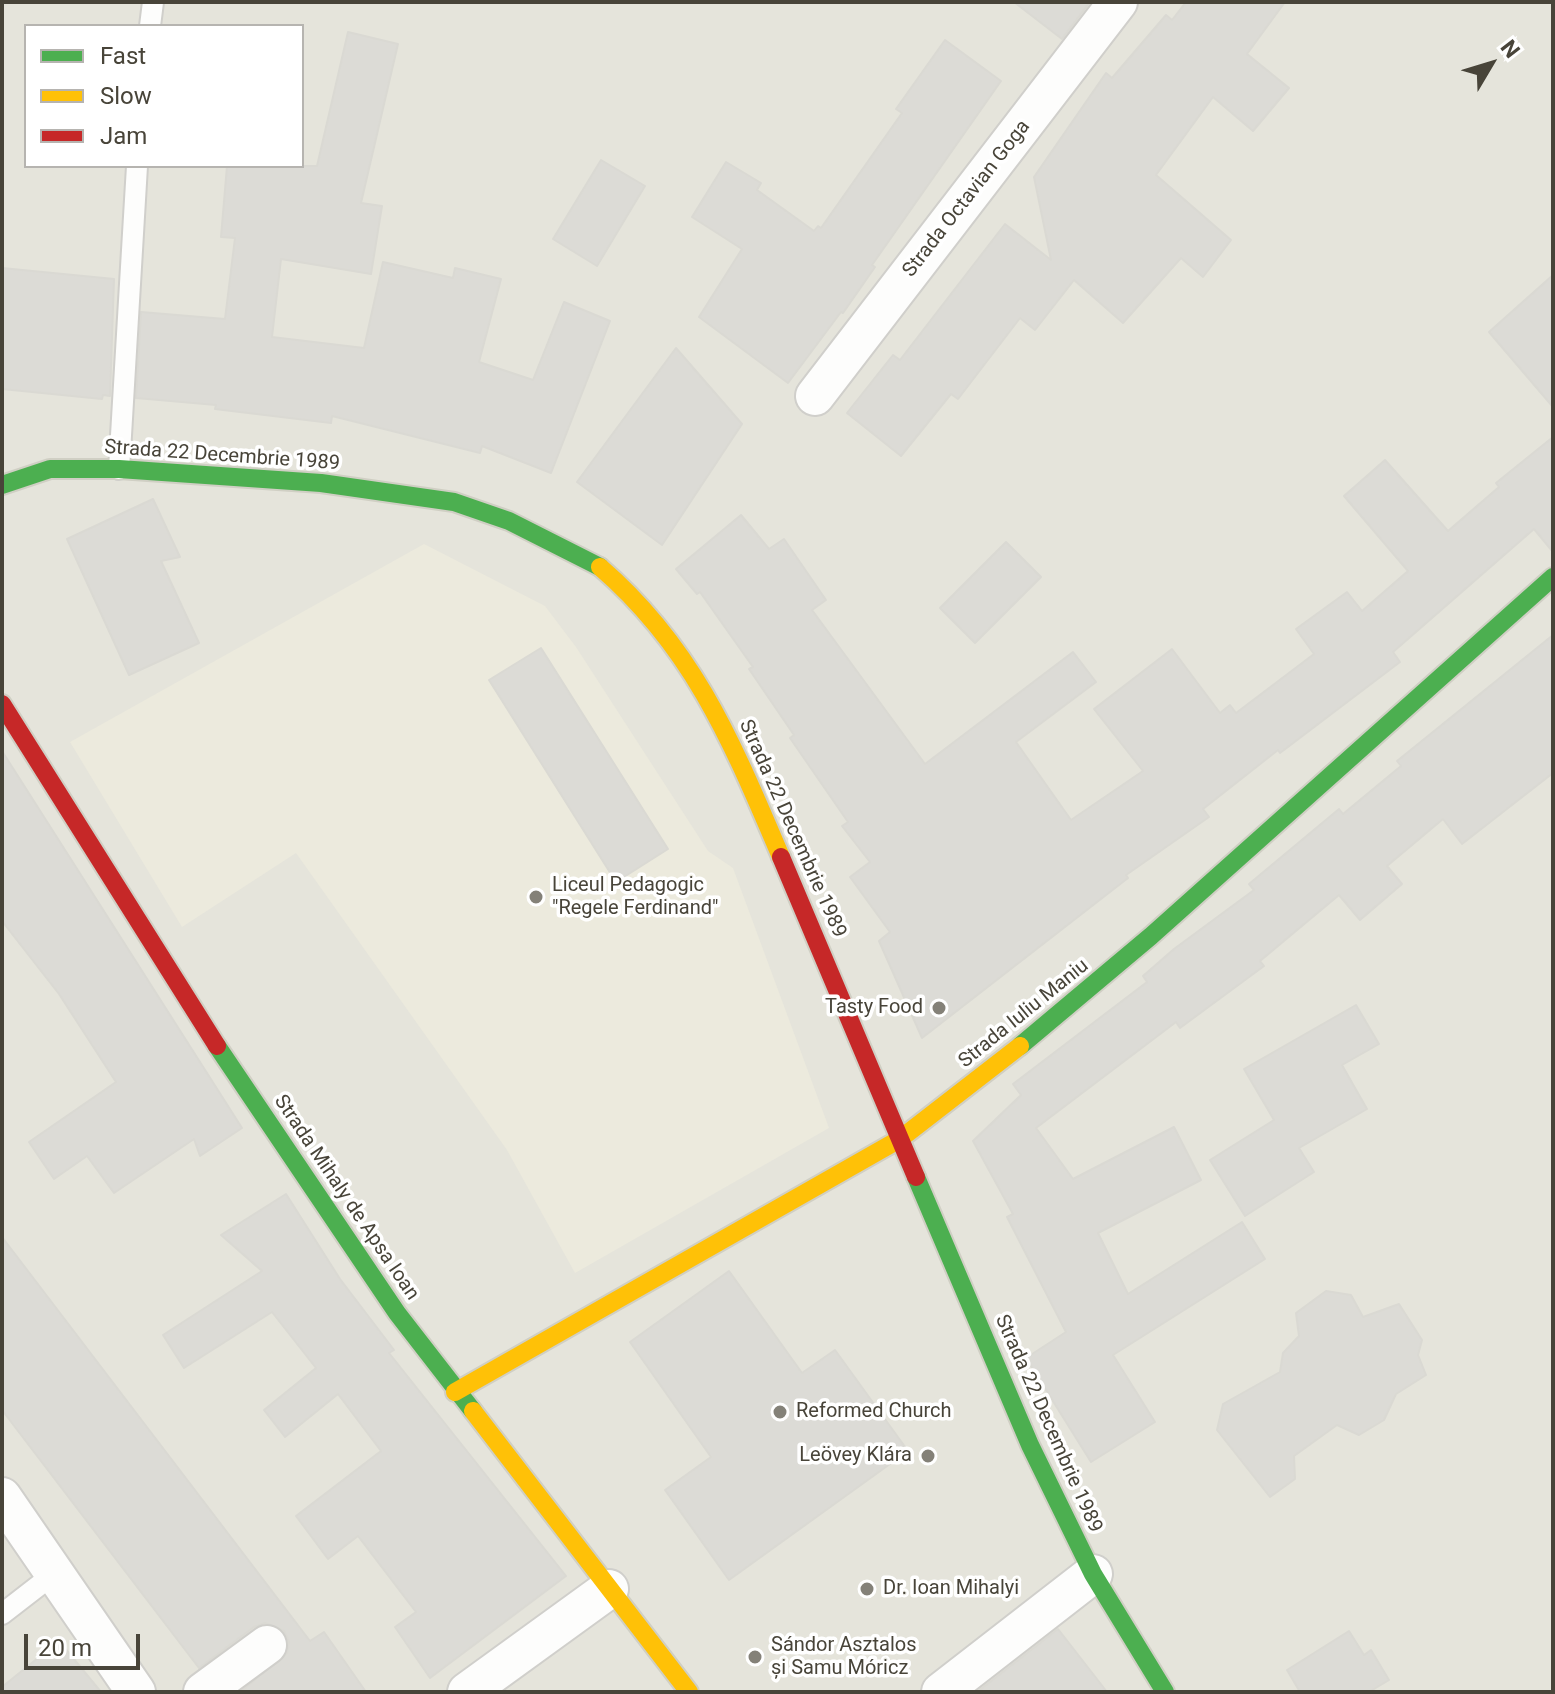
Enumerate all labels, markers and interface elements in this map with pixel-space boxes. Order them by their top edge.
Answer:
legend [24,24,304,168]
north arrow [1451,24,1531,104]
text: N [1496,35,1525,63]
text: Fast [100,42,146,70]
text: Slow [100,82,152,110]
street label: Strada Octavian Goga [898,116,1036,282]
text: Jam [100,122,147,150]
street label: Strada 22 Decembrie 1989 [103,436,341,476]
street label: Strada 22 Decembrie 1989 [733,716,851,942]
place label: Liceul Pedagogic "Regele Ferdinand" [552,874,718,921]
marker: Liceul Pedagogic "Regele Ferdinand" [527,888,545,906]
street label: Strada Iuliu Maniu [954,954,1094,1074]
place label: Tasty Food [825,996,923,1020]
marker: Tasty Food [930,999,948,1017]
street label: Strada Mihaly de Apsa Ioan [268,1091,424,1305]
street label: Strada 22 Decembrie 1989 [989,1311,1107,1537]
place label: Reformed Church [796,1400,952,1424]
marker: Reformed Church [771,1403,789,1421]
place label: Leövey Klára [799,1444,912,1468]
marker: Leövey Klára [919,1447,937,1465]
place label: Dr. Ioan Mihalyi [883,1577,1019,1601]
marker: Dr. Ioan Mihalyi [858,1580,876,1598]
scale bar [28,1618,144,1668]
text: 20 m [38,1634,92,1662]
place label: Sándor Asztalos și Samu Móricz [771,1634,917,1681]
marker: Sándor Asztalos și Samu Móricz [746,1648,764,1666]

